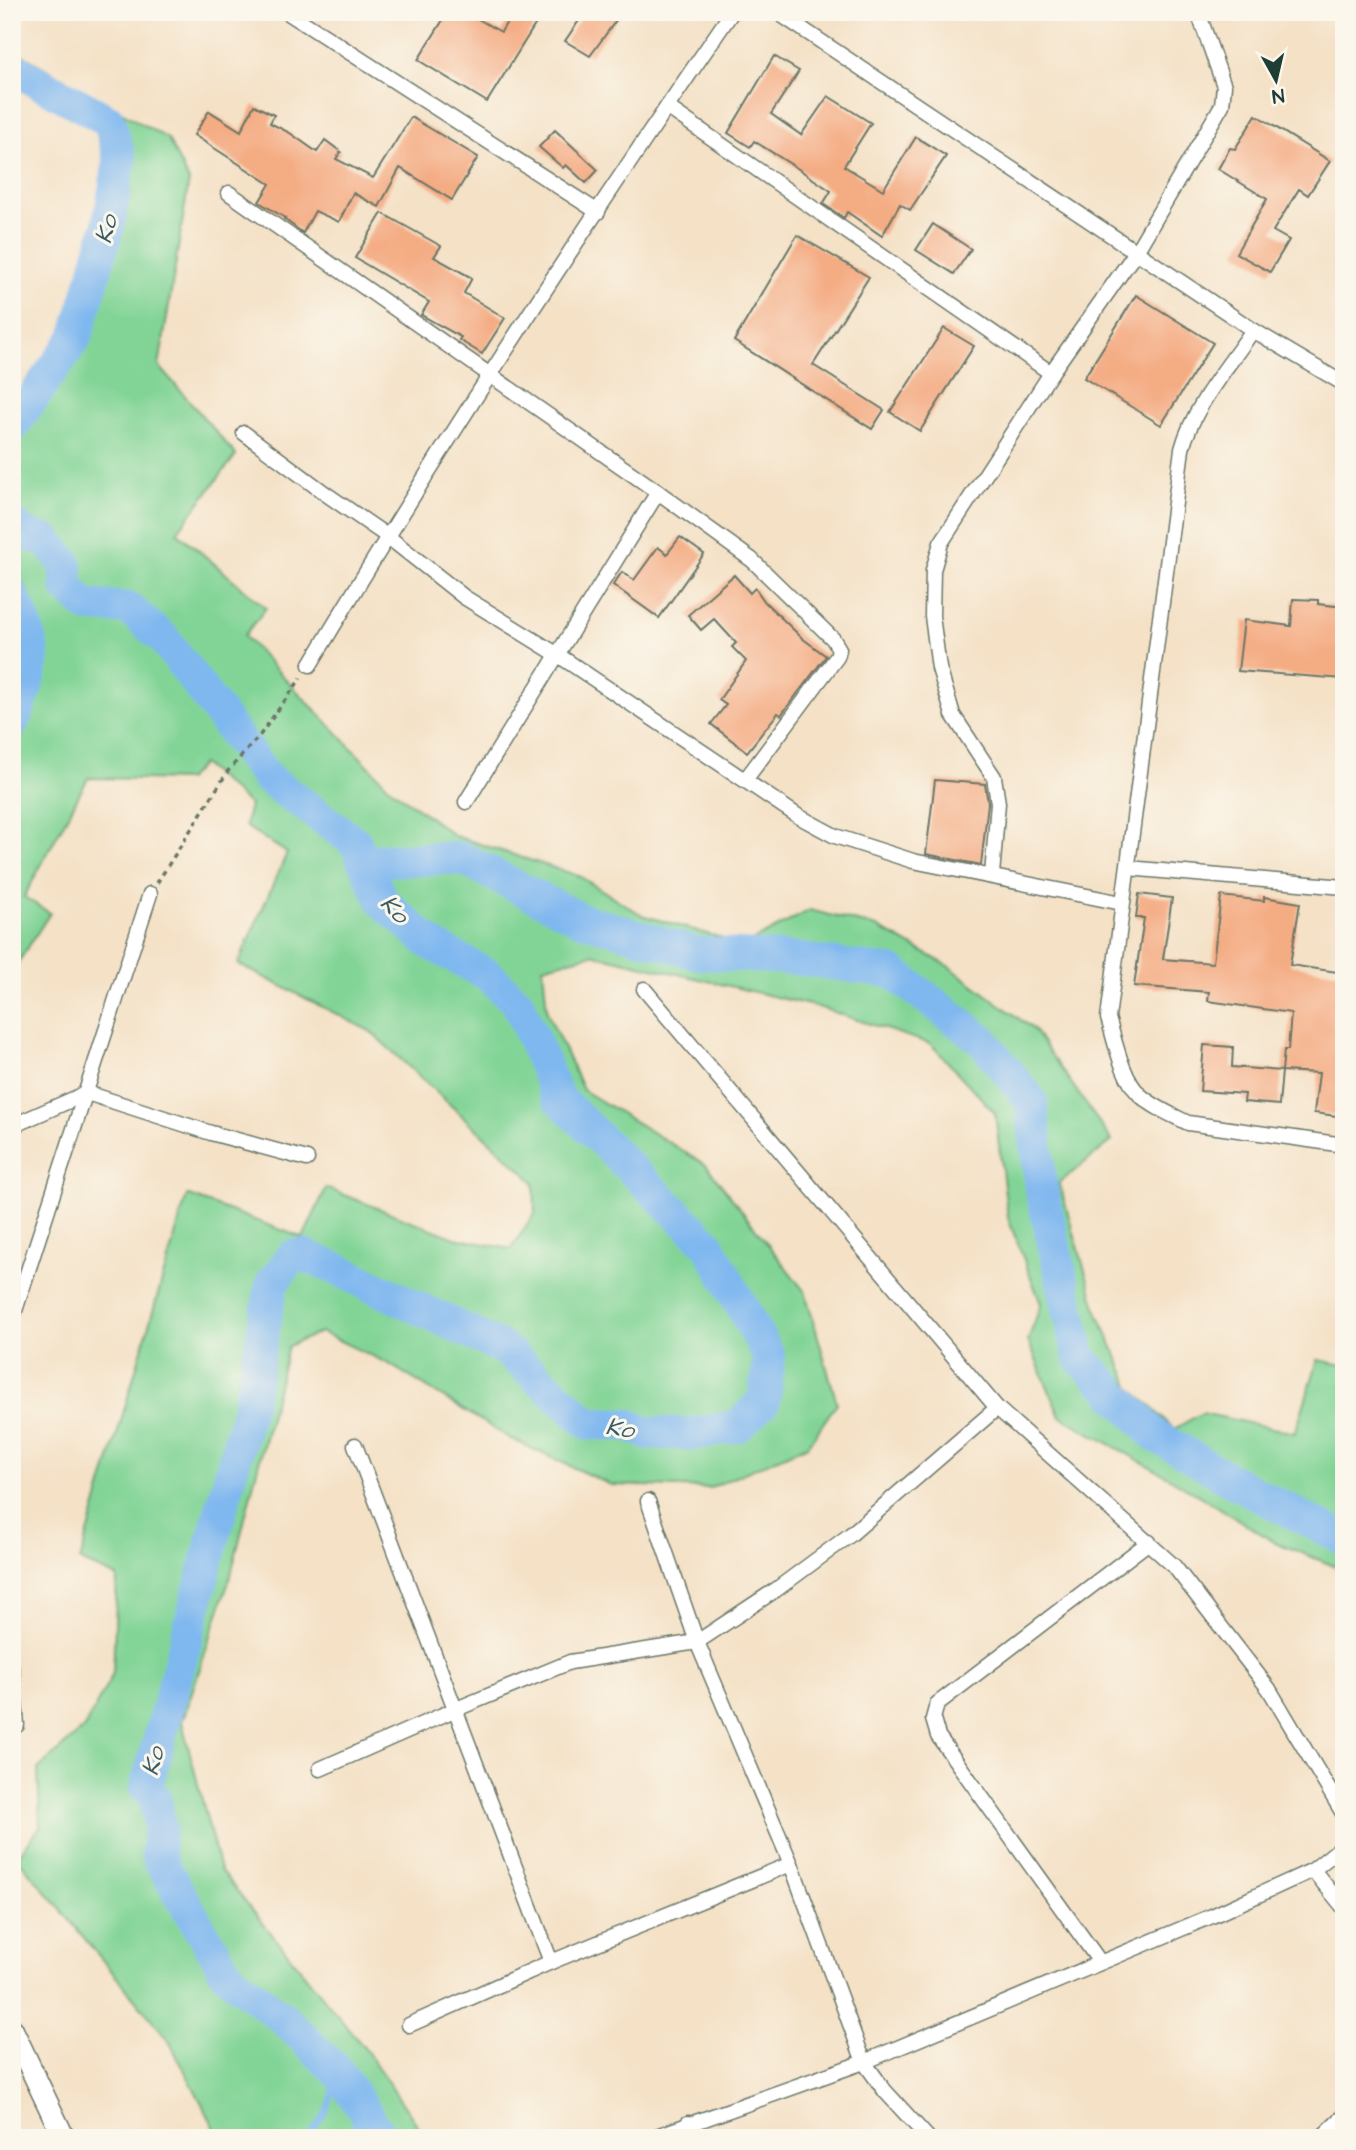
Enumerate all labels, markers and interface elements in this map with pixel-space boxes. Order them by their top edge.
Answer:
north arrow [1240,46,1310,116]
text: N [1270,81,1286,110]
water label: Ko [87,210,127,247]
water label: Ko [372,888,417,933]
water label: Ko [603,1410,638,1448]
water label: Ko [134,1742,174,1779]

